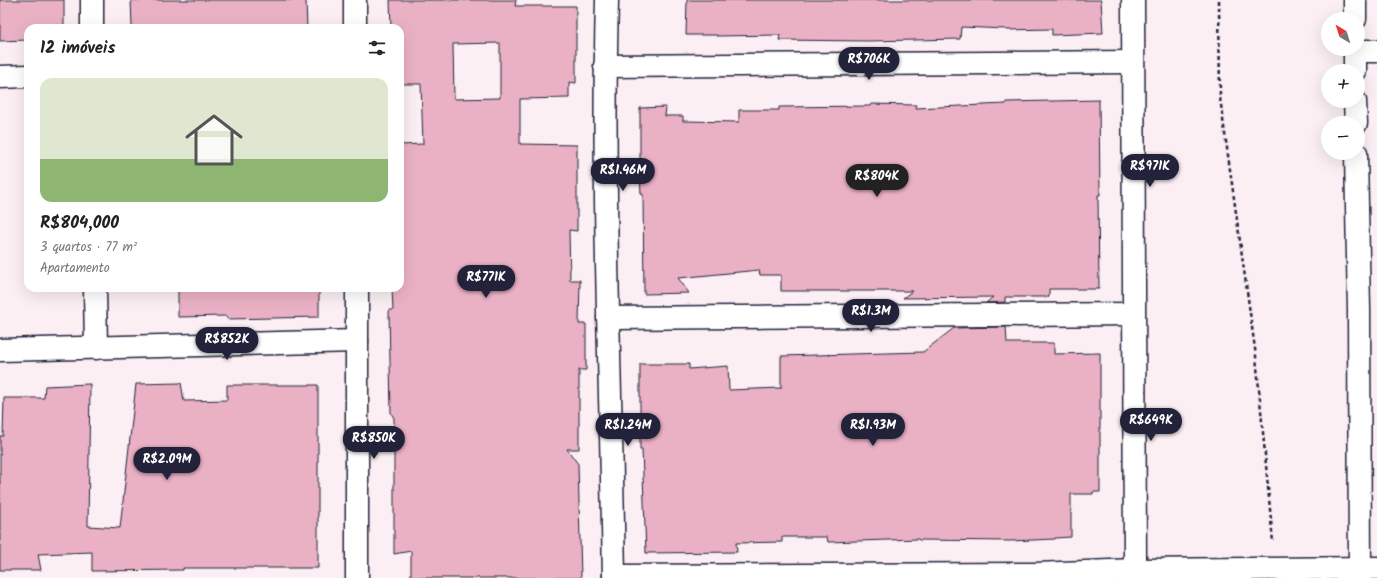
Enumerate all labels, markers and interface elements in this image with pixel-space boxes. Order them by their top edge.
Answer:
north arrow [1321,12,1365,56]
map controls [1321,12,1365,160]
text: 12 imóveis [40,35,115,62]
icon: filters [366,37,388,59]
pin: R$706K [836,47,902,81]
text: R$706K [847,49,891,70]
button: + [1321,64,1365,108]
icon: home [178,104,250,176]
button: − [1321,116,1365,160]
pin: R$971K [1117,154,1183,188]
text: R$971K [1130,156,1170,177]
pin: R$1.46M [586,158,660,192]
text: R$1.46M [600,160,646,181]
pin: R$804K [844,164,910,198]
text: R$804K [855,166,899,187]
text: R$804,000 [40,210,119,237]
text: 3 quartos · 77 m² [40,237,137,258]
text: Apartamento [40,258,110,279]
pin: R$771K [453,265,519,299]
text: R$771K [466,267,506,288]
pin: R$1.3M [838,299,904,333]
text: R$1.3M [851,301,891,322]
pin: R$852K [194,327,260,361]
text: R$852K [204,329,250,350]
pin: R$649K [1118,408,1184,442]
text: R$649K [1129,410,1173,431]
pin: R$1.24M [591,413,665,447]
pin: R$1.93M [836,413,910,447]
text: R$1.24M [604,415,652,436]
text: R$1.93M [850,415,896,436]
pin: R$850K [341,426,407,460]
text: R$850K [352,428,396,449]
pin: R$2.09M [130,447,204,481]
text: R$2.09M [142,449,192,470]

